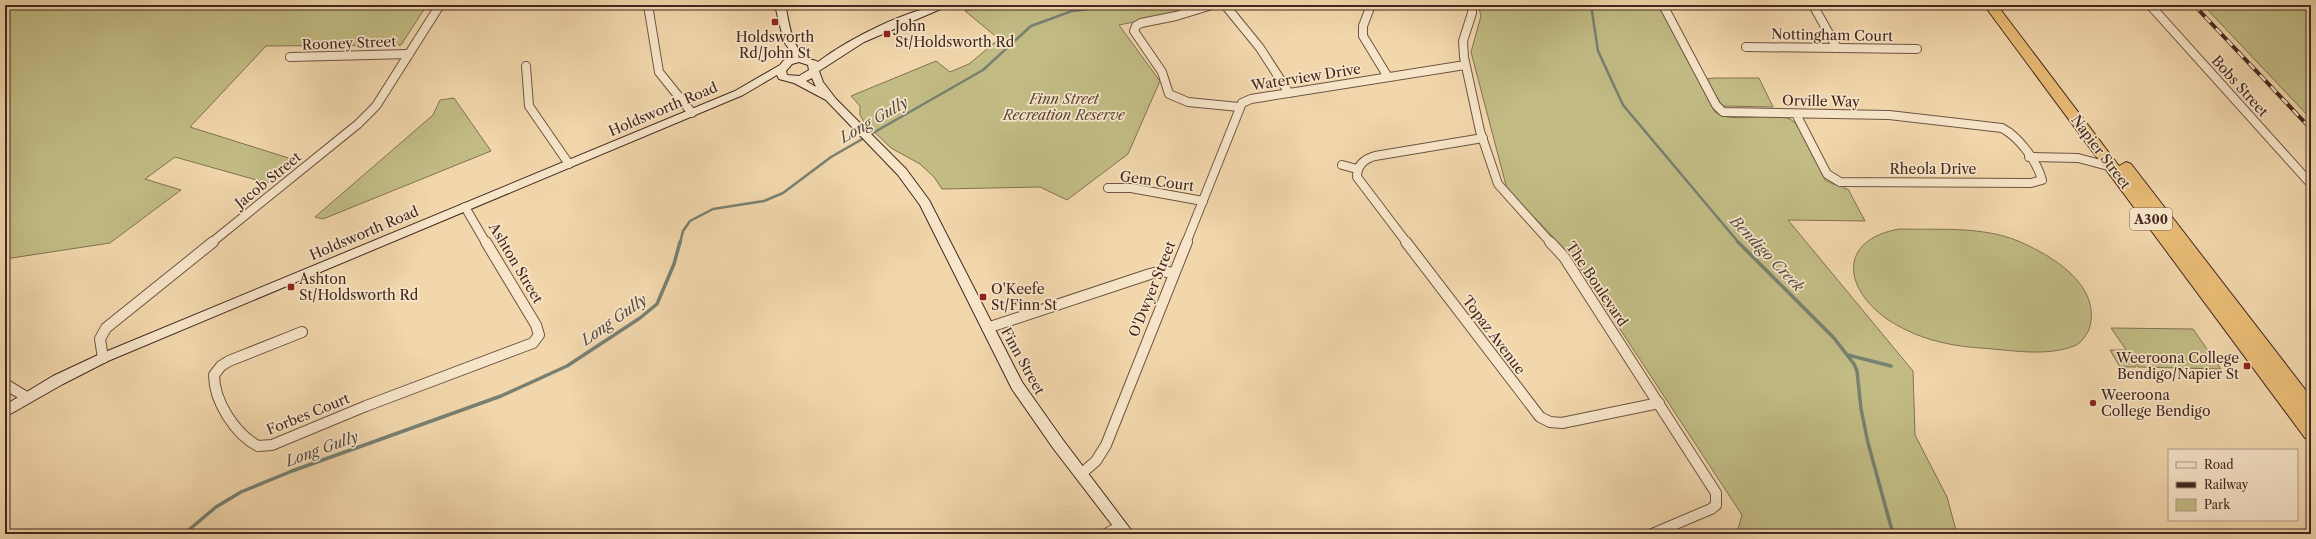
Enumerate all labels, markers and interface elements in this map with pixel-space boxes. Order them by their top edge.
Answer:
marker: Holdsworth Rd/John St [770,17,780,27]
place label: John St/Holdsworth Rd [893,17,1015,51]
street label: Nottingham Court [1771,25,1893,45]
place label: Holdsworth Rd/John St [736,28,814,62]
marker: John St/Holdsworth Rd [882,29,892,39]
street label: Rooney Street [302,32,397,54]
street label: Bobs Street [2208,52,2272,120]
street label: Waterview Drive [1249,59,1362,95]
street label: Holdsworth Road [606,78,721,140]
park label: Finn Street Recreation Reserve [1002,90,1126,124]
street label: Orville Way [1782,91,1860,111]
water label: Long Gully [835,92,912,147]
street label: Napier Street [2067,111,2135,193]
street label: Jacob Street [230,148,305,213]
street label: Rheola Drive [1890,160,1977,178]
street label: Gem Court [1119,167,1195,195]
street label: Holdsworth Road [307,202,422,264]
road number: A300 [2130,208,2172,230]
water label: Bendigo Creek [1726,211,1808,296]
street label: Ashton Street [484,219,547,307]
street label: O'Dwyer Street [1125,238,1179,340]
street label: The Boulevard [1562,238,1632,330]
place label: Ashton St/Holdsworth Rd [298,270,419,304]
place label: O'Keefe St/Finn St [991,280,1057,314]
marker: Ashton St/Holdsworth Rd [286,282,296,292]
water label: Long Gully [576,290,651,350]
marker: O'Keefe St/Finn St [978,292,988,302]
street label: Topaz Avenue [1459,292,1530,378]
street label: Finn Street [997,324,1049,398]
place label: Weeroona College Bendigo/Napier St [2115,349,2239,383]
marker: Weeroona College Bendigo/Napier St [2242,361,2252,371]
place label: Weeroona College Bendigo [2100,386,2211,420]
street label: Forbes Court [264,389,352,439]
marker: Weeroona College Bendigo [2088,398,2098,408]
water label: Long Gully [282,426,361,471]
legend [2168,449,2298,521]
text: Road [2204,457,2234,472]
text: Railway [2204,477,2249,492]
text: Park [2204,497,2231,512]

